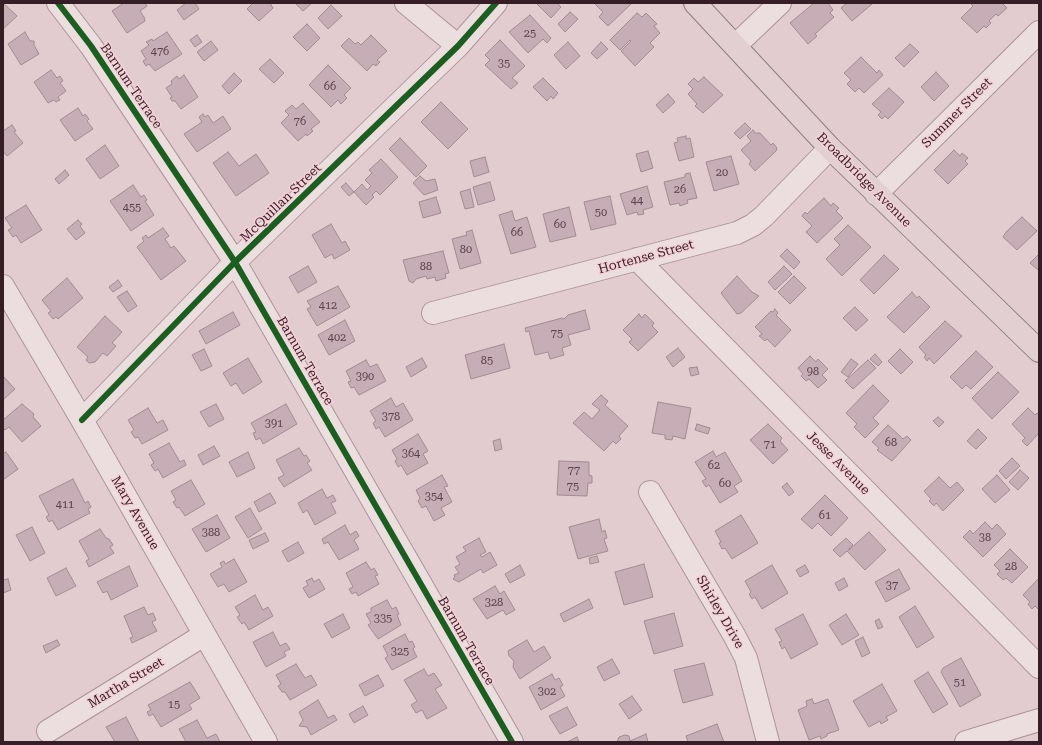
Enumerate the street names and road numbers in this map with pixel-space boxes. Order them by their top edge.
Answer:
street label: Barnum Terrace [97,40,165,132]
street label: Summer Street [919,75,995,151]
street label: Broadbridge Avenue [813,129,915,231]
street label: McQuillan Street [237,160,325,246]
street label: Hortense Street [597,237,695,277]
street label: Barnum Terrace [273,314,337,408]
street label: Jesse Avenue [803,428,873,498]
street label: Mary Avenue [108,473,162,553]
street label: Shirley Drive [693,573,747,651]
street label: Barnum Terrace [434,594,498,688]
street label: Martha Street [85,654,167,712]

